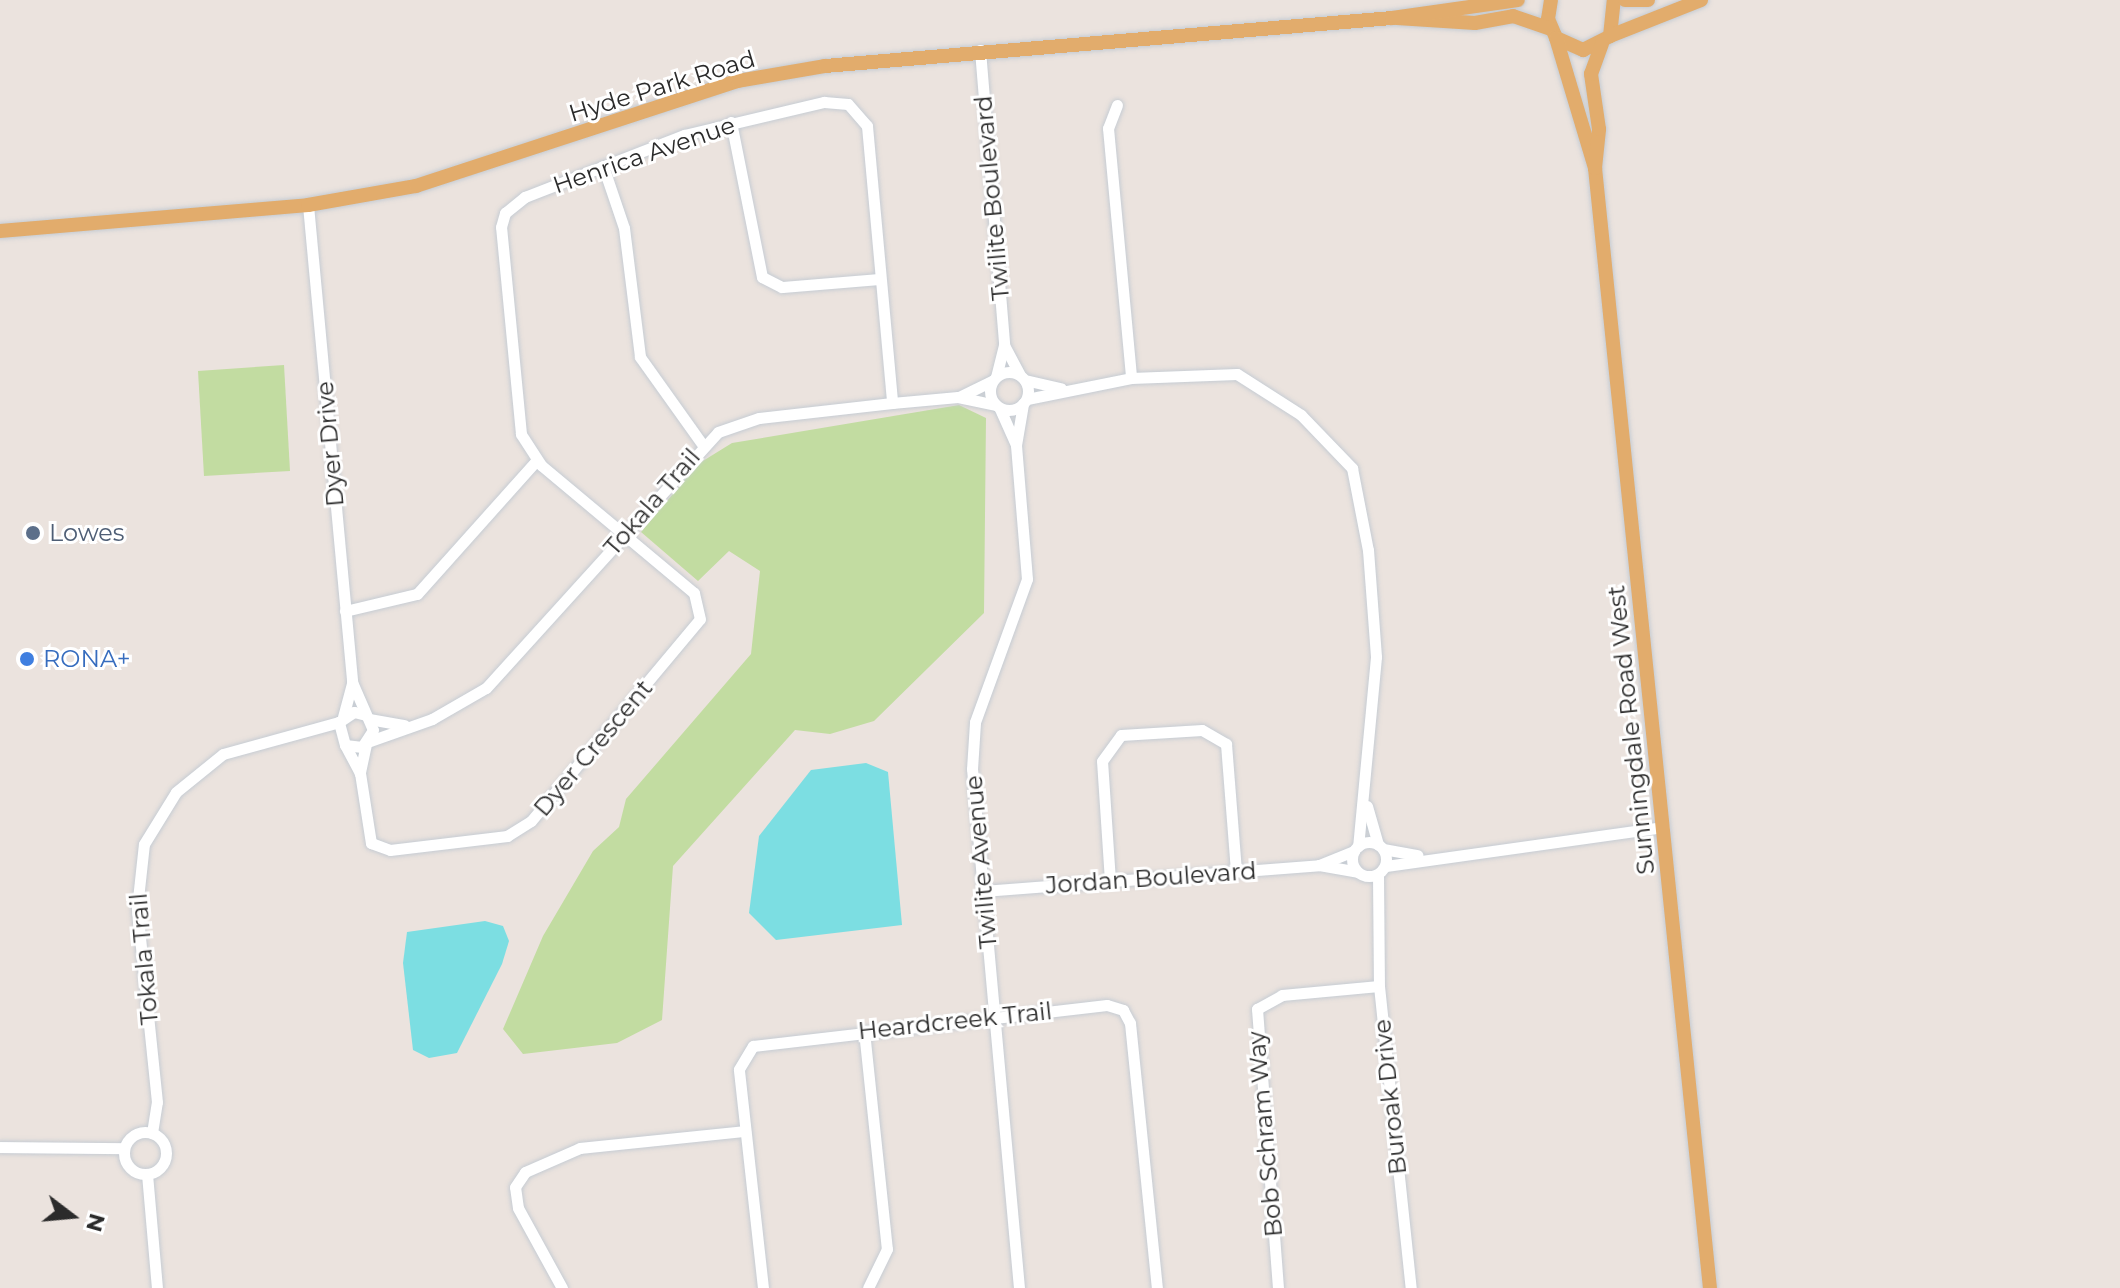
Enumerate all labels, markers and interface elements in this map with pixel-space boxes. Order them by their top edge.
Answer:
street label: Hyde Park Road [565,44,759,128]
street label: Twilite Boulevard [969,94,1015,302]
street label: Henrica Avenue [549,110,739,200]
street label: Dyer Drive [310,380,350,508]
street label: Tokala Trail [598,443,706,561]
place label: Lowes [49,519,125,547]
marker: Lowes [24,524,42,542]
street label: Sunningdale Road West [1601,584,1661,876]
place label: RONA+ [43,645,131,673]
marker: RONA+ [18,650,36,668]
street label: Dyer Crescent [528,674,658,822]
street label: Twilite Avenue [959,774,1003,950]
street label: Jordan Boulevard [1044,856,1258,900]
street label: Tokala Trail [124,892,164,1026]
street label: Heardcreek Trail [857,996,1053,1046]
street label: Buroak Drive [1368,1018,1412,1176]
street label: Bob Schram Way [1242,1030,1288,1238]
north arrow [32,1176,112,1256]
text: N [80,1210,111,1235]

